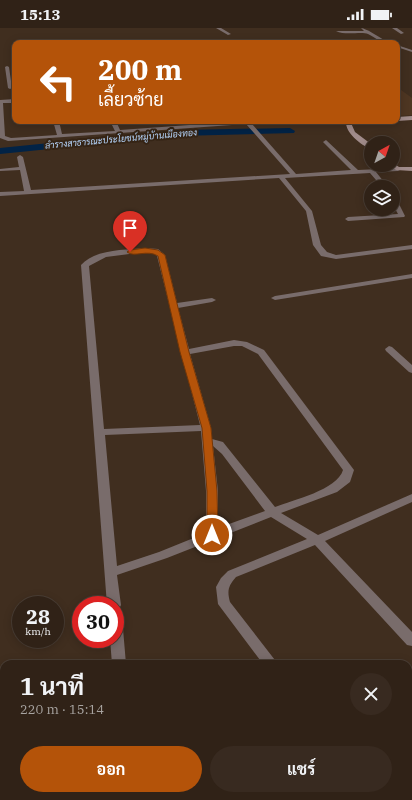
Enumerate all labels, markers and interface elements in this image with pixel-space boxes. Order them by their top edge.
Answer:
text: 15:13 [20,5,61,24]
text: 200 m [98,51,182,88]
icon: left [32,56,84,108]
text: เลี้ยวซ้าย [98,88,164,111]
water label: ลำรางสาธารณะประโยชน์หมู่บ้านเมืองทอง [44,126,198,152]
north arrow [364,136,400,172]
map controls [364,136,400,216]
button: layers [364,180,400,216]
pin [113,211,147,252]
icon: arrive [119,217,141,239]
position arrow [191,514,233,556]
speed limit sign: 30 [72,596,124,648]
text: 28 [26,603,50,630]
text: km/h [25,625,51,638]
text: 1 นาที [20,670,84,702]
button: close [350,673,392,715]
text: 220 m · 15:14 [20,701,104,718]
button: ออก [20,746,202,792]
button: แชร์ [210,746,392,792]

